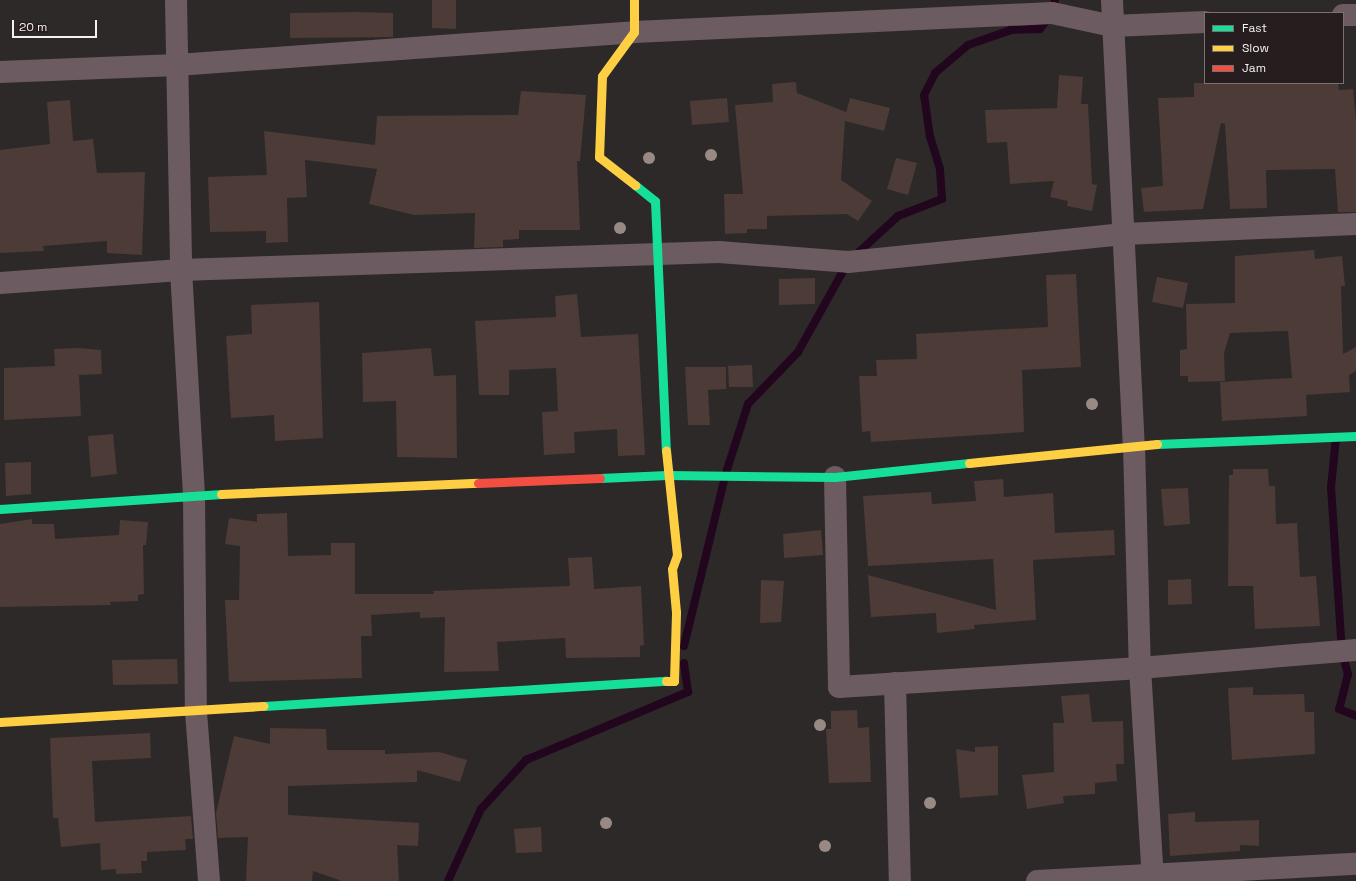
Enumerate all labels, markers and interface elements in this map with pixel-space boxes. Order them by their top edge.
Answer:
scale bar [14,12,99,38]
legend [1204,12,1344,84]
text: 20 m [19,19,47,35]
text: Fast [1242,20,1267,36]
text: Slow [1242,40,1269,56]
text: Jam [1242,60,1266,76]

